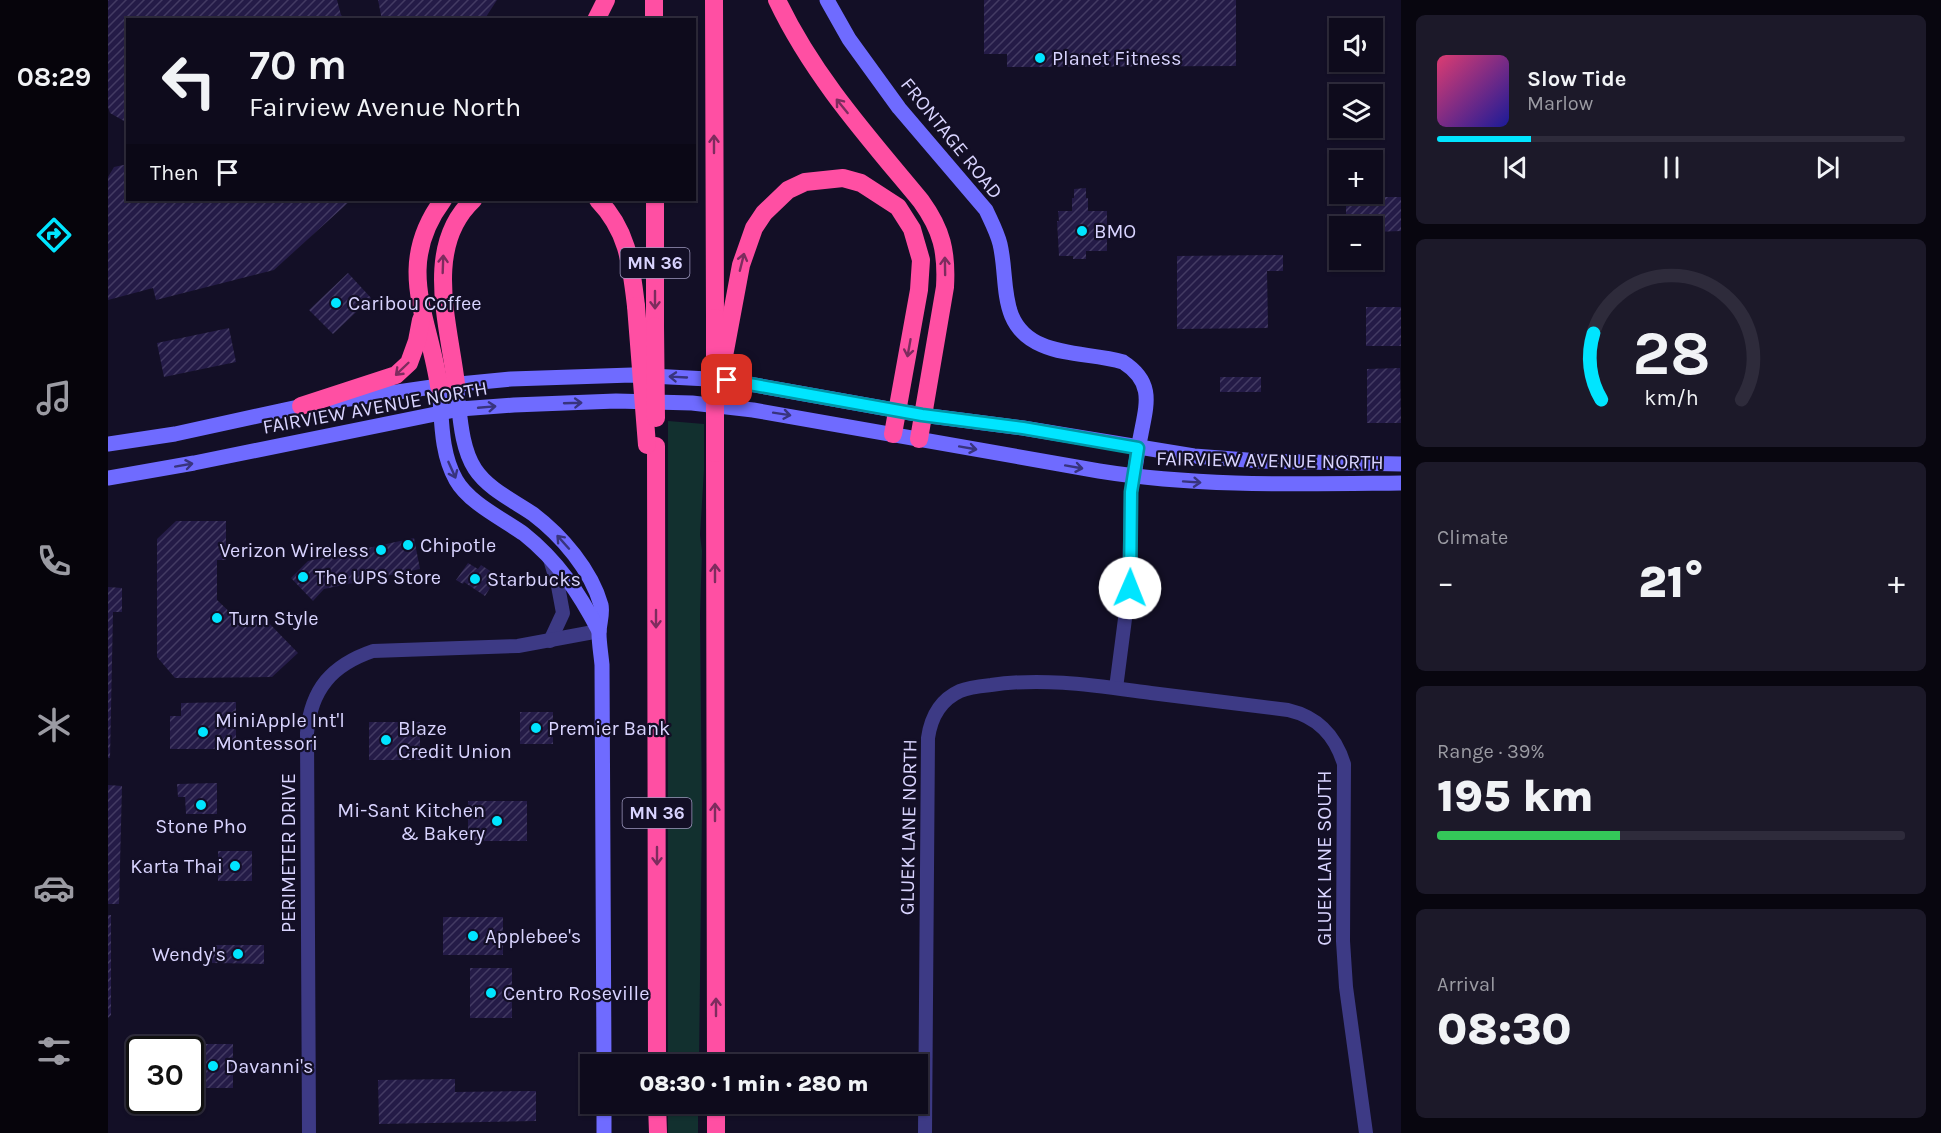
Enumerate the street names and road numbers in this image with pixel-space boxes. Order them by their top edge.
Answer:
street label: FRONTAGE ROAD [896,73,1007,203]
road number: MN 36 [620,248,690,278]
street label: FAIRVIEW AVENUE NORTH [261,376,489,439]
street label: FAIRVIEW AVENUE NORTH [1156,447,1384,474]
street label: GLUEK LANE NORTH [895,739,922,915]
street label: GLUEK LANE SOUTH [1313,770,1336,946]
street label: PERIMETER DRIVE [277,773,300,933]
road number: MN 36 [622,798,692,828]

